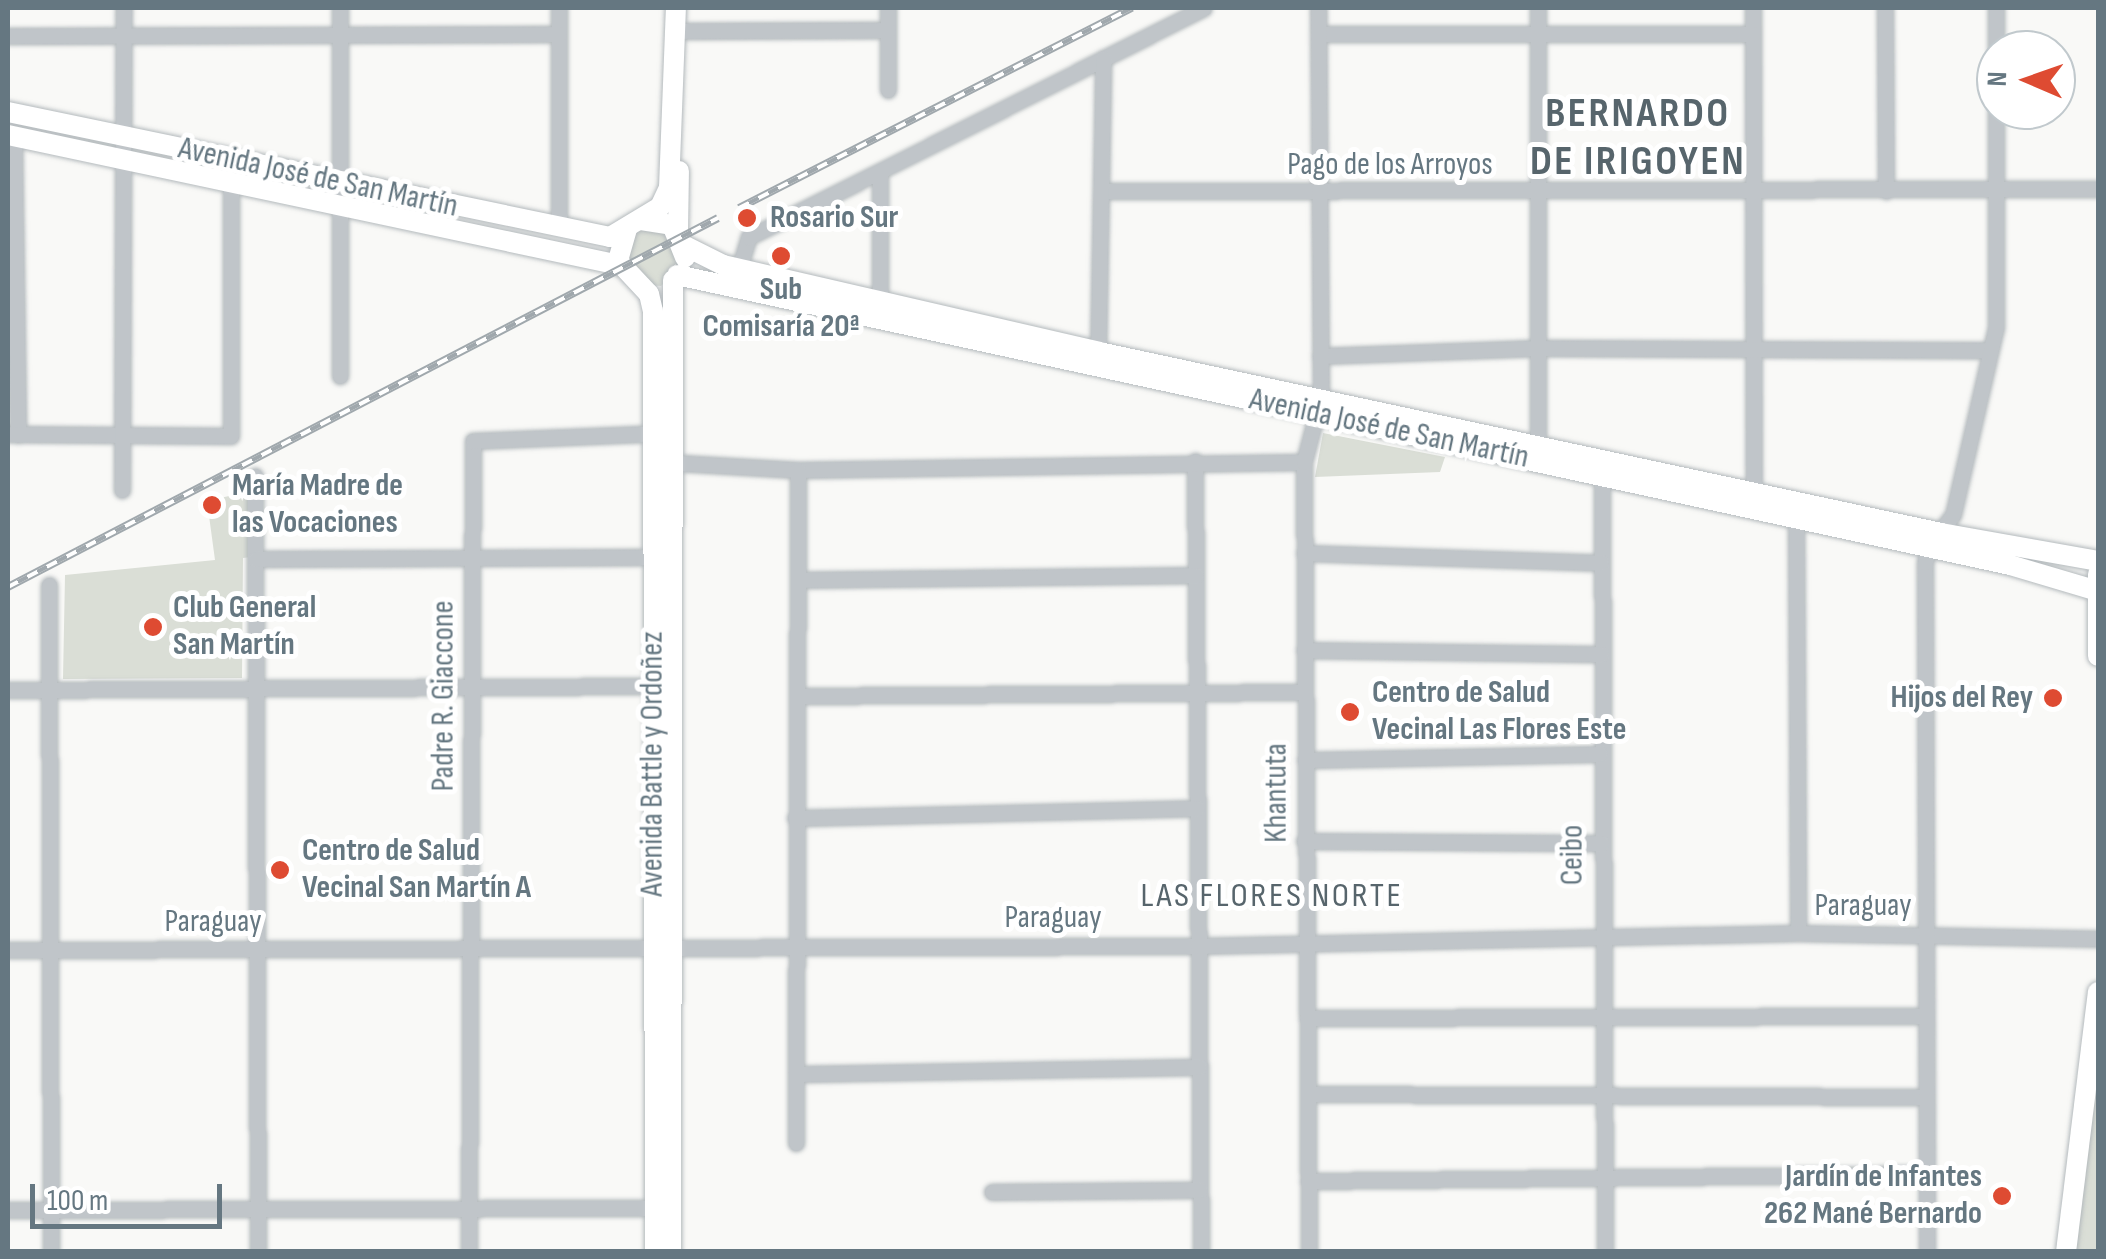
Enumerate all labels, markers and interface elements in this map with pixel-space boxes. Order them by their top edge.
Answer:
north arrow [1976,30,2076,130]
text: N [1981,71,2014,87]
district label: BERNARDO DE IRIGOYEN [1530,89,1746,188]
street label: Avenida José de San Martín [175,130,461,226]
street label: Pago de los Arroyos [1287,146,1493,184]
place label: Rosario Sur [770,199,898,237]
marker: Rosario Sur [734,205,760,231]
marker: Sub Comisaría 20ª [770,245,792,267]
place label: Sub Comisaría 20ª [702,272,860,347]
street label: Avenida José de San Martín [1246,381,1532,477]
place label: María Madre de las Vocaciones [232,468,403,543]
marker: María Madre de las Vocaciones [201,494,223,516]
place label: Club General San Martín [173,590,316,665]
street label: Padre R. Giaccone [425,601,463,791]
marker: Club General San Martín [142,616,164,638]
street label: Avenida Battle y Ordoñez [634,631,672,897]
place label: Centro de Salud Vecinal Las Flores Este [1372,675,1626,750]
place label: Hijos del Rey [1891,679,2033,717]
marker: Hijos del Rey [2042,687,2064,709]
marker: Centro de Salud Vecinal Las Flores Este [1337,699,1363,725]
street label: Khantuta [1258,743,1296,843]
street label: Ceibo [1554,825,1592,885]
place label: Centro de Salud Vecinal San Martín A [302,833,531,908]
marker: Centro de Salud Vecinal San Martín A [267,857,293,883]
district label: LAS FLORES NORTE [1141,875,1403,917]
street label: Paraguay [1815,887,1911,925]
street label: Paraguay [1005,899,1101,937]
street label: Paraguay [165,903,261,941]
place label: Jardín de Infantes 262 Mané Bernardo [1764,1159,1982,1234]
scale bar [35,1164,228,1226]
text: 100 m [47,1183,108,1219]
marker: Jardín de Infantes 262 Mané Bernardo [1991,1185,2013,1207]

